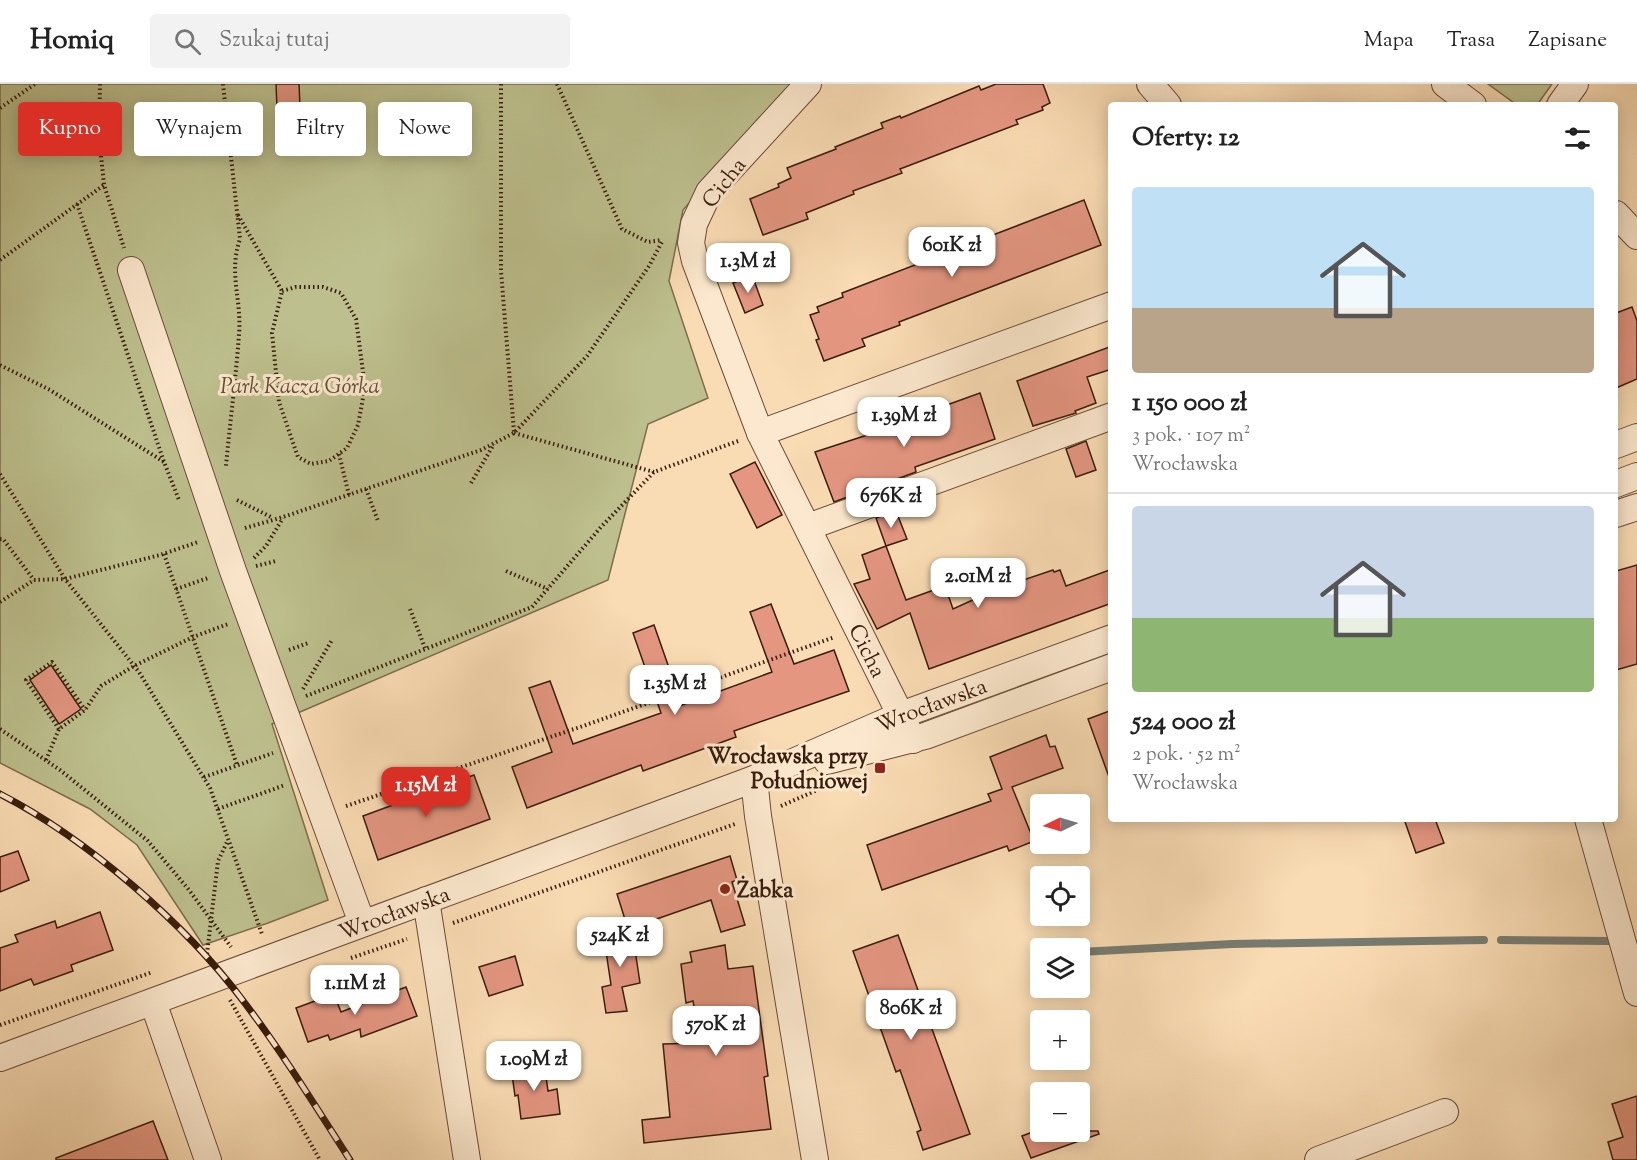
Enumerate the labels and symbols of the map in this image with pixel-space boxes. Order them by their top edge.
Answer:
street label: Cicha [695,152,755,216]
pin: 601K zł [897,227,1007,278]
pin: 1.3M zł [693,243,803,294]
park label: Park Kacza Górka [220,372,380,404]
pin: 1.39M zł [842,397,966,448]
pin: 676K zł [836,478,946,529]
pin: 2.01M zł [916,558,1040,609]
street label: Cicha [839,619,892,684]
pin: 1.35M zł [613,665,737,716]
street label: Wrocławska [871,672,992,743]
place label: Wrocławska przy Południowej [707,742,868,799]
marker: Wrocławska przy Południowej [873,761,887,775]
pin: 1.15M zł [364,767,488,818]
north arrow [1030,794,1090,854]
place label: Żabka [737,875,794,908]
street label: Wrocławska [335,880,455,950]
marker: Żabka [718,882,732,896]
pin: 524K zł [565,917,675,968]
pin: 1.11M zł [293,965,417,1016]
pin: 806K zł [856,990,966,1041]
pin: 570K zł [661,1006,771,1057]
pin: 1.09M zł [472,1041,596,1092]

